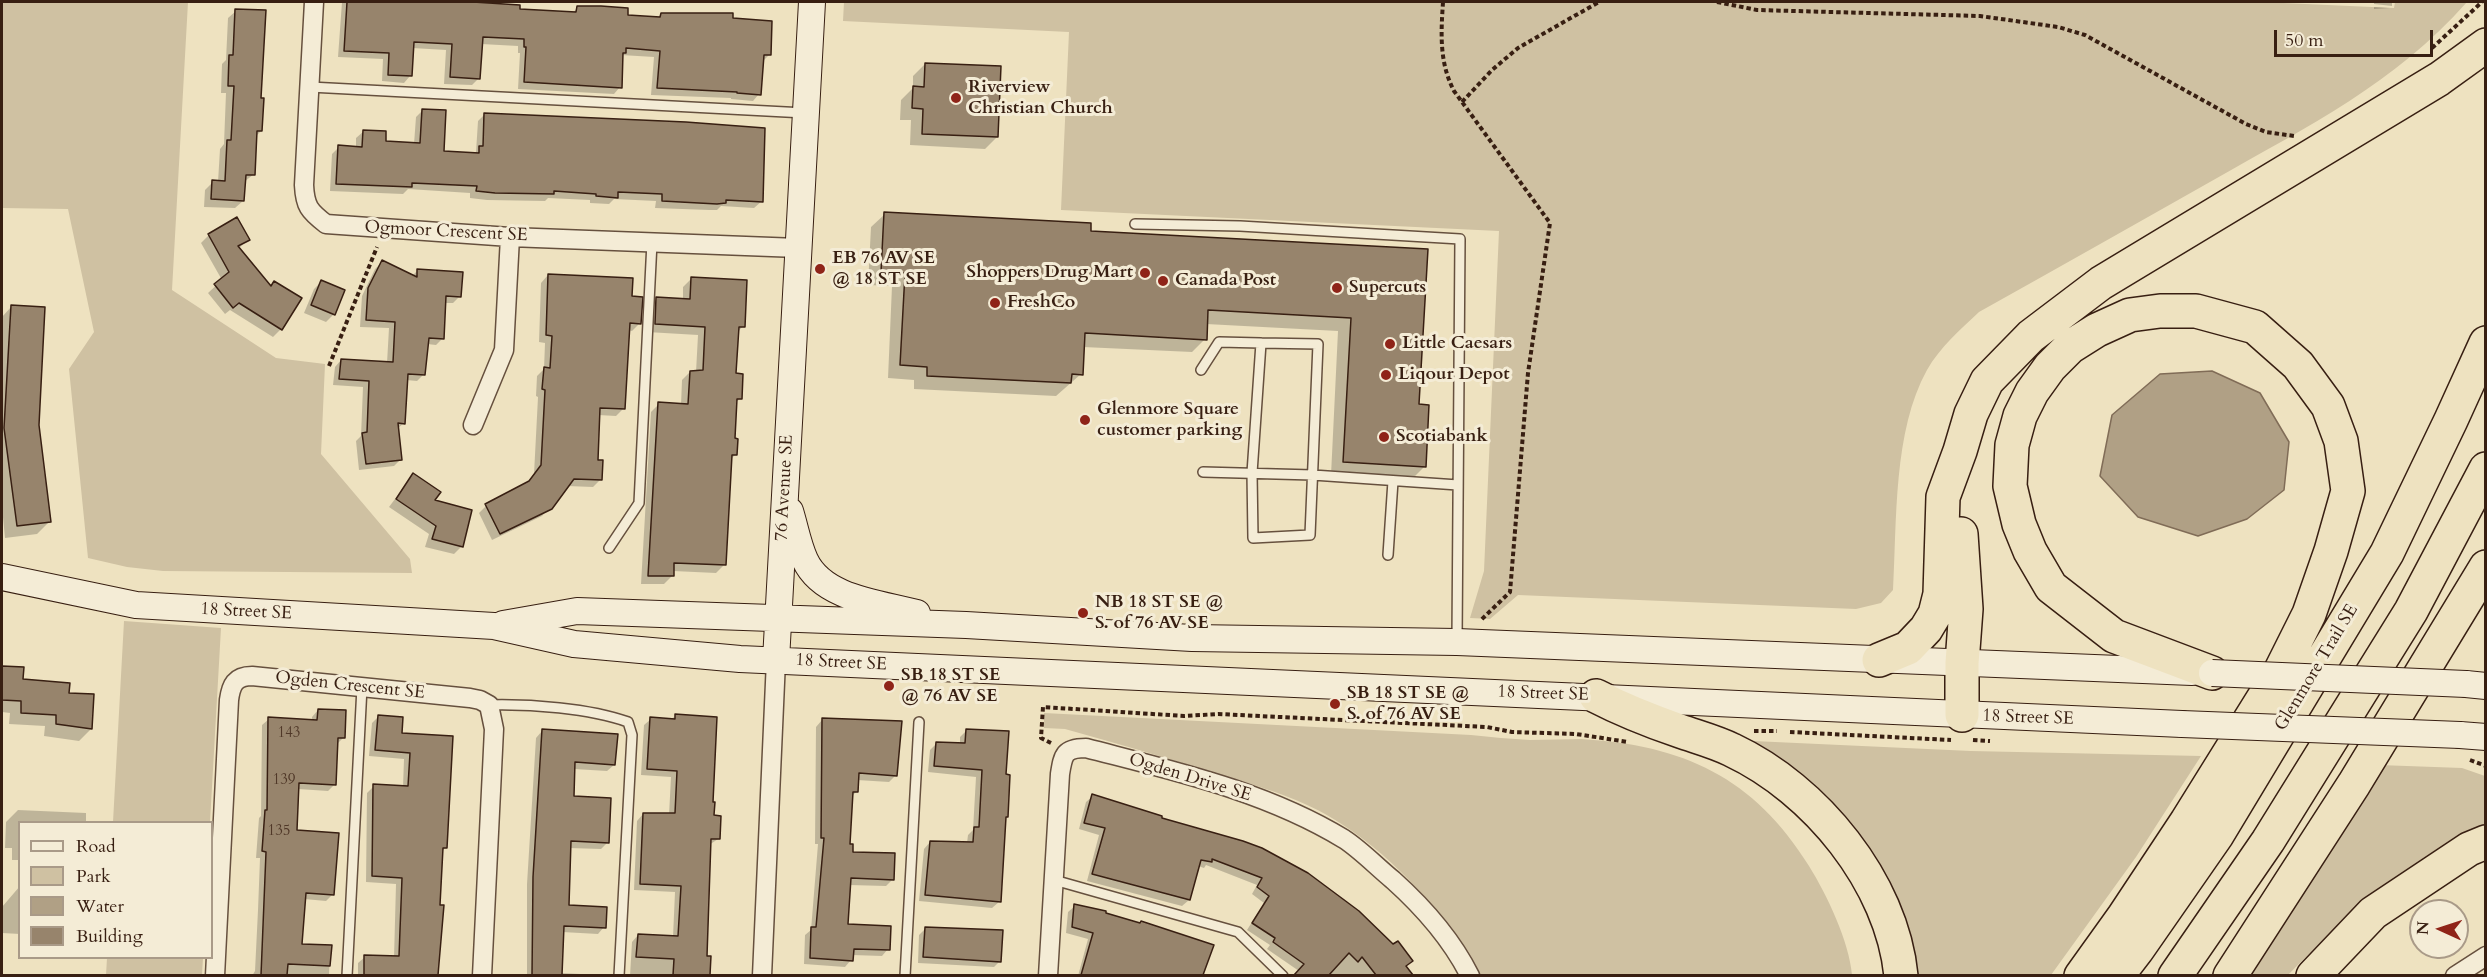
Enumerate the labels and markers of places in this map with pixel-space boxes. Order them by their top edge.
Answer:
place label: Riverview Christian Church [968,77,1113,119]
marker: Riverview Christian Church [949,91,963,105]
place label: EB 76 AV SE @ 18 ST SE [832,248,935,290]
marker: EB 76 AV SE @ 18 ST SE [813,262,827,276]
place label: Shoppers Drug Mart [967,262,1133,284]
marker: Shoppers Drug Mart [1138,266,1152,280]
place label: Canada Post [1175,270,1276,292]
marker: Canada Post [1156,274,1170,288]
place label: Supercuts [1349,277,1426,299]
marker: Supercuts [1330,281,1344,295]
place label: FreshCo [1007,292,1075,314]
marker: FreshCo [988,296,1002,310]
place label: Little Caesars [1402,333,1512,355]
marker: Little Caesars [1383,337,1397,351]
place label: Liqour Depot [1398,364,1510,386]
marker: Liqour Depot [1379,368,1393,382]
place label: Glenmore Square customer parking [1097,399,1242,442]
marker: Glenmore Square customer parking [1078,413,1092,427]
place label: Scotiabank [1396,426,1488,448]
marker: Scotiabank [1377,430,1391,444]
place label: NB 18 ST SE @ S. of 76 AV SE [1095,592,1223,634]
marker: NB 18 ST SE @ S. of 76 AV SE [1076,606,1090,620]
place label: SB 18 ST SE @ 76 AV SE [901,665,1000,708]
marker: SB 18 ST SE @ 76 AV SE [882,679,896,693]
place label: SB 18 ST SE @ S. of 76 AV SE [1347,683,1469,726]
marker: SB 18 ST SE @ S. of 76 AV SE [1328,697,1342,711]

